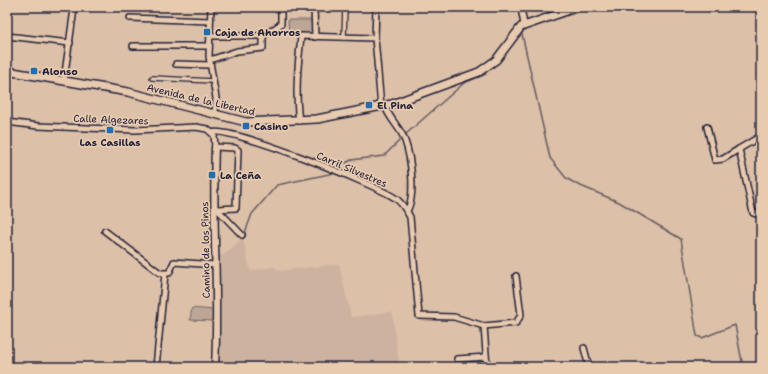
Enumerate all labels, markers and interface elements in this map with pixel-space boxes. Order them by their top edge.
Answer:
place label: Caja de Ahorros [215,26,300,39]
marker: Caja de Ahorros [202,27,212,37]
place label: Alonso [42,65,78,78]
marker: Alonso [29,66,39,76]
street label: Avenida de la Libertad [145,81,257,118]
place label: El Pina [377,99,413,112]
marker: El Pina [364,100,374,110]
street label: Calle Algezares [73,112,149,127]
place label: Casino [254,120,289,133]
marker: Casino [241,121,251,131]
marker: Las Casillas [105,125,115,135]
place label: Las Casillas [80,136,141,149]
street label: Carril Silvestres [314,149,389,190]
place label: La Ceña [220,169,261,182]
marker: La Ceña [207,170,217,180]
street label: Camino de los Pinos [198,201,213,299]

